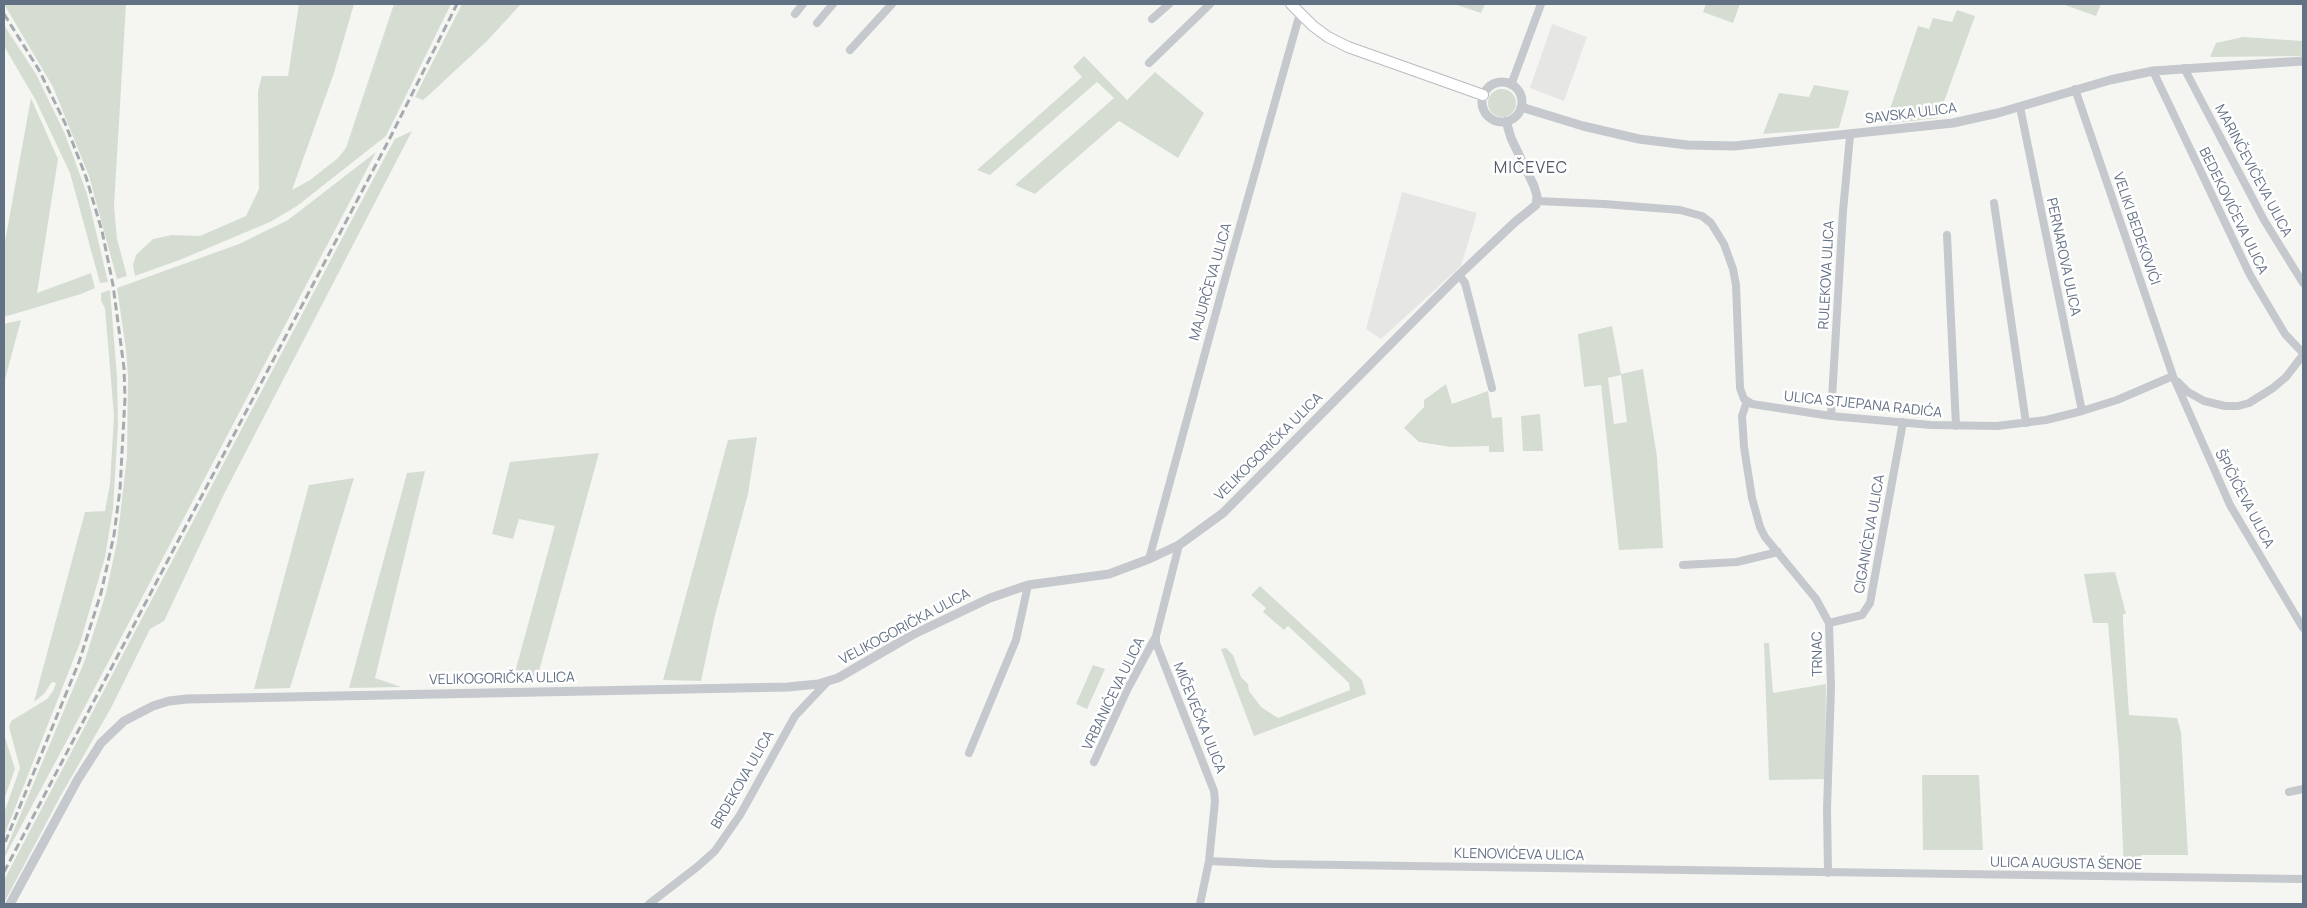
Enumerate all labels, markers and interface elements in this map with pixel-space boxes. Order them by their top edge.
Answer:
street label: SAVSKA ULICA [1864,100,1958,128]
street label: MARINČEVIĆEVA ULICA [2211,102,2295,240]
street label: BEDEKOVIĆEVA ULICA [2195,145,2271,277]
district label: MIČEVEC [1493,159,1569,179]
street label: VELIKI BEDEKOVIĆI [2109,171,2163,287]
street label: PERNAROVA ULICA [2042,196,2084,318]
street label: RULEKOVA ULICA [1816,220,1838,330]
street label: MAJURČEVA ULICA [1186,221,1236,343]
street label: ULICA STJEPANA RADIĆA [1783,388,1943,422]
street label: VELIKOGORIČKA ULICA [1212,390,1326,504]
street label: ŠPIČIĆEVA ULICA [2211,447,2277,551]
street label: CIGANIĆEVA ULICA [1851,473,1889,595]
street label: VELIKOGORIČKA ULICA [837,585,973,669]
street label: TRNAC [1809,631,1827,677]
street label: VRBANIĆEVA ULICA [1079,635,1149,753]
street label: MIČEVEČKA ULICA [1169,660,1229,776]
street label: VELIKOGORIČKA ULICA [429,669,575,689]
street label: BRDEKOVA ULICA [708,728,778,832]
street label: KLENOVIĆEVA ULICA [1454,845,1584,865]
street label: ULICA AUGUSTA ŠENOE [1990,854,2142,874]

